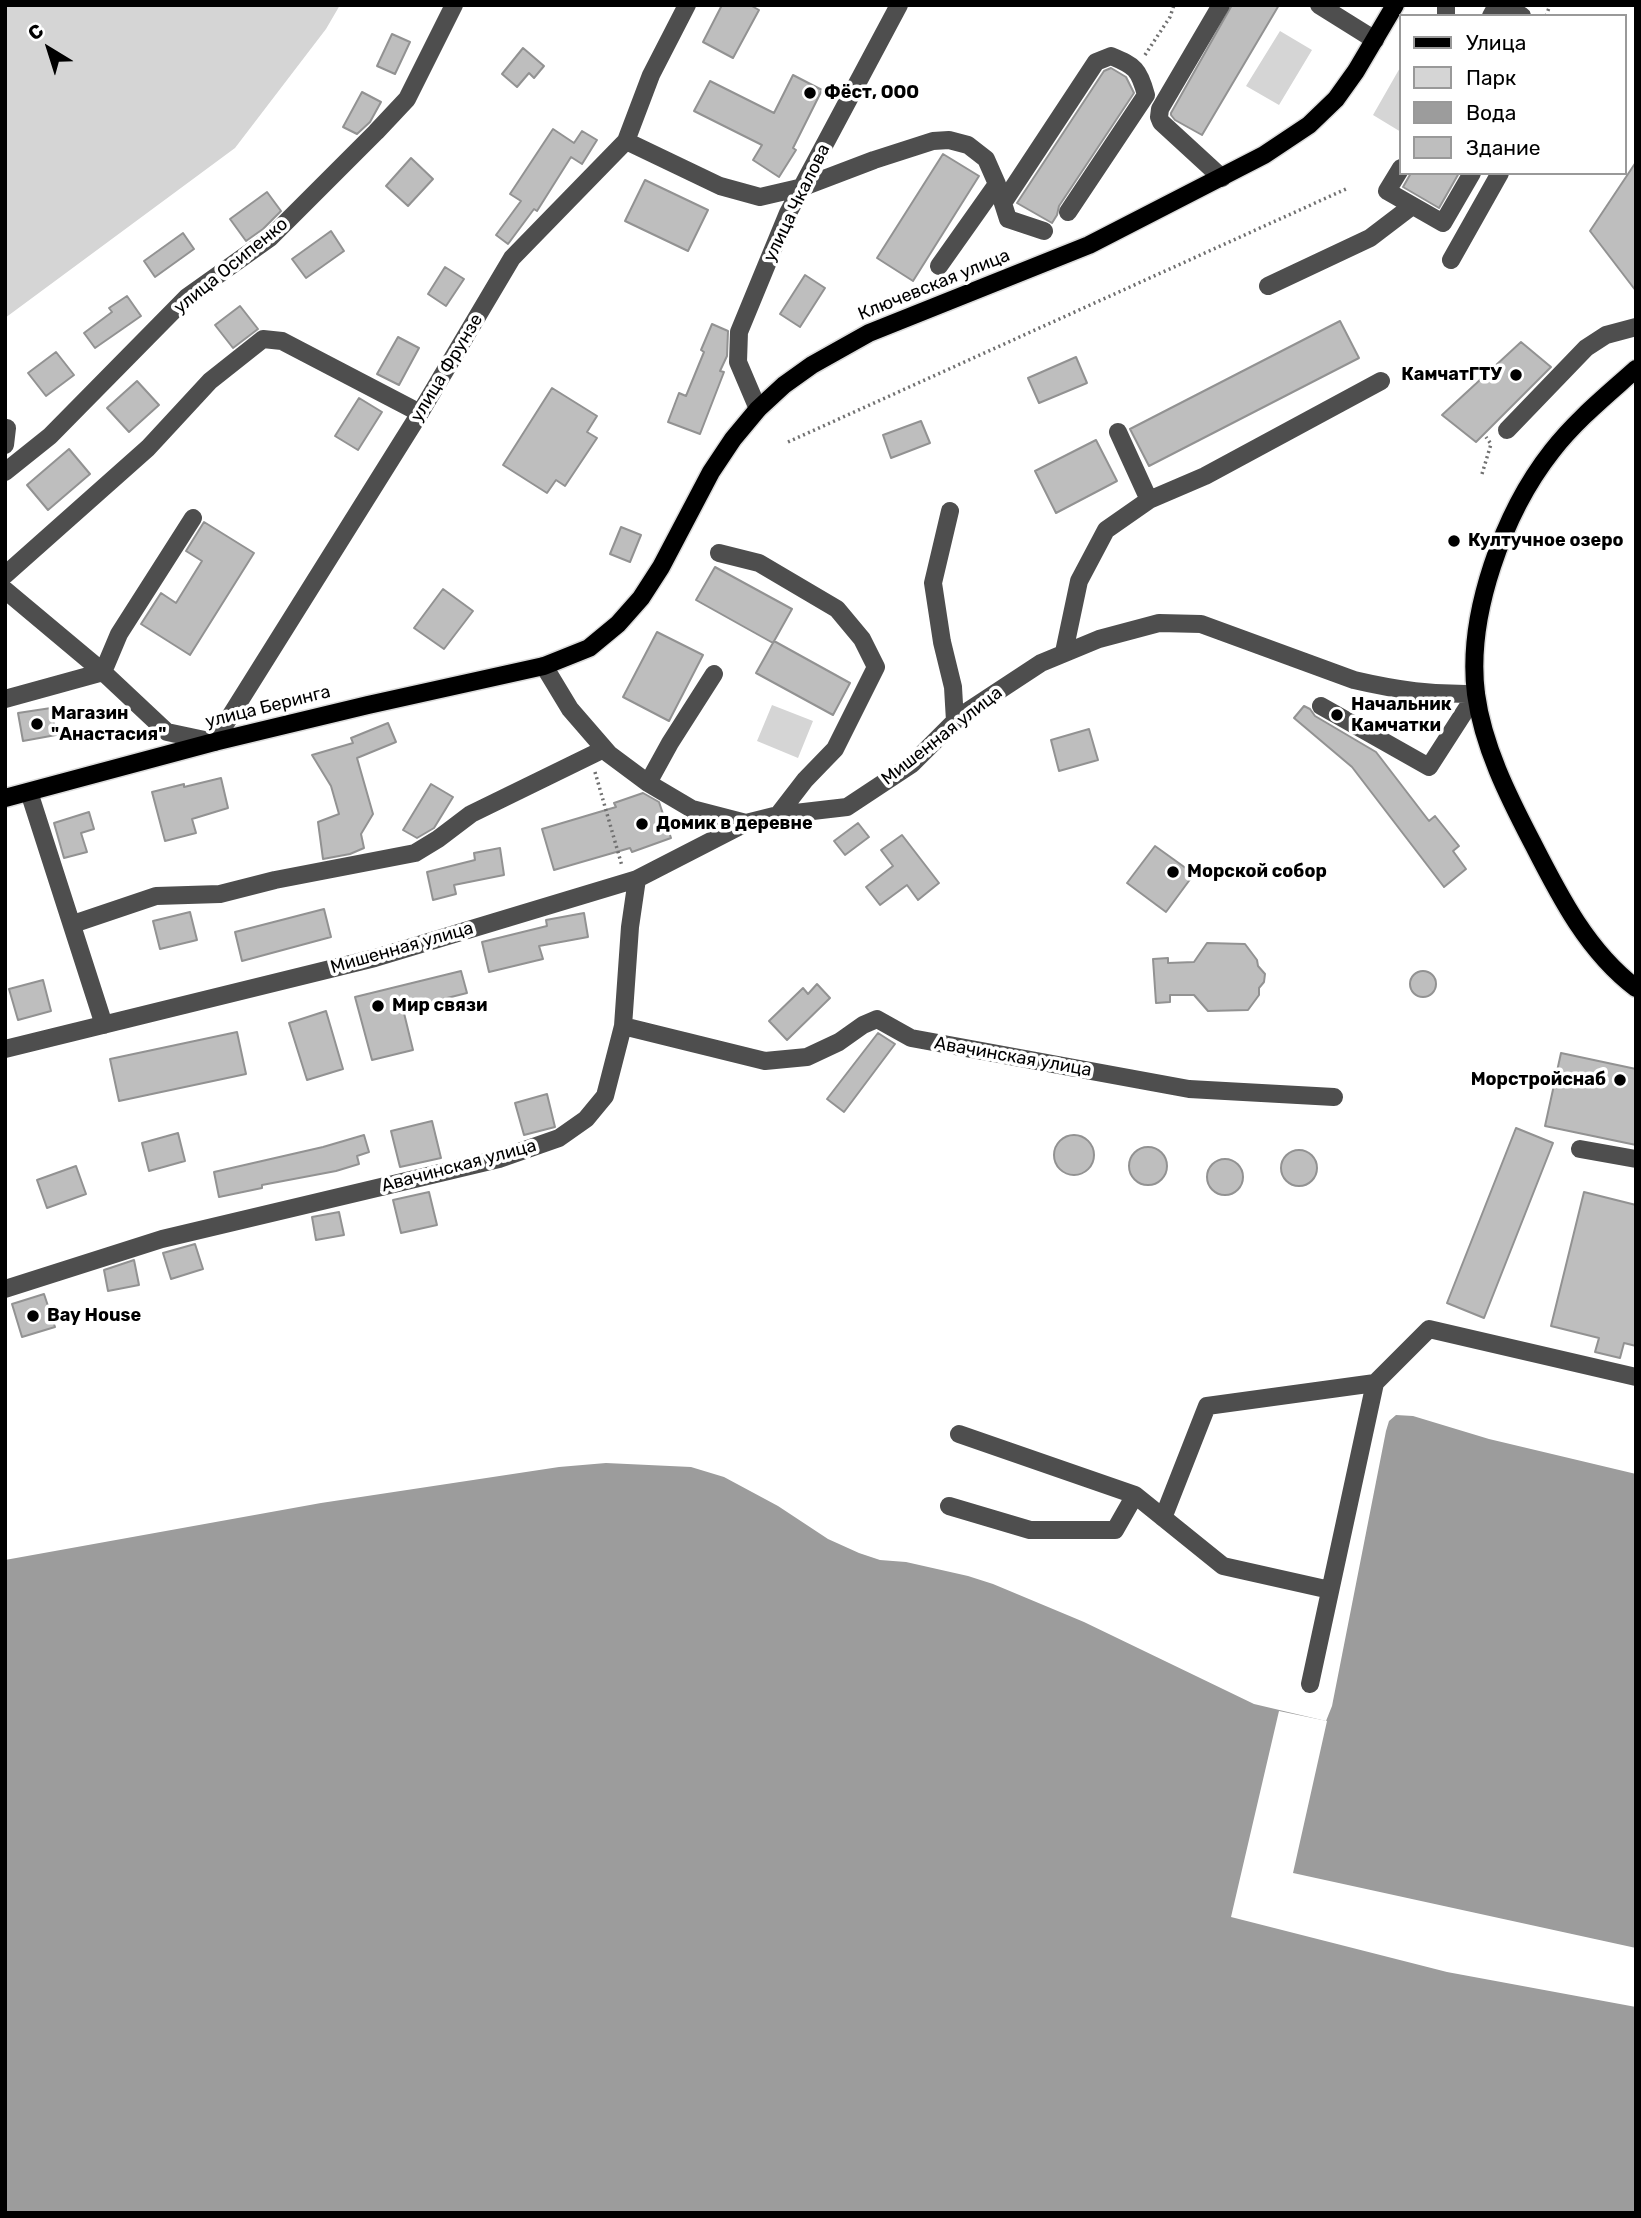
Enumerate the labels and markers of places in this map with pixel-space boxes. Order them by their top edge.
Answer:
place label: Фёст, ООО [824,82,919,104]
marker: Фёст, ООО [802,85,818,101]
place label: КамчатГТУ [1401,364,1502,386]
marker: КамчатГТУ [1508,367,1524,383]
place label: Култучное озеро [1468,530,1624,552]
marker: Култучное озеро [1446,533,1462,549]
place label: Начальник Камчатки [1351,694,1452,736]
place label: Магазин "Анастасия" [51,703,166,746]
marker: Начальник Камчатки [1329,707,1345,723]
marker: Магазин "Анастасия" [29,716,45,732]
place label: Домик в деревне [656,813,813,835]
marker: Домик в деревне [634,816,650,832]
place label: Морской собор [1187,861,1327,883]
marker: Морской собор [1165,864,1181,880]
place label: Мир связи [392,995,488,1017]
marker: Мир связи [370,998,386,1014]
place label: Морстройснаб [1471,1069,1606,1091]
marker: Морстройснаб [1612,1072,1628,1088]
place label: Bay House [47,1305,141,1327]
marker: Bay House [25,1308,41,1324]

